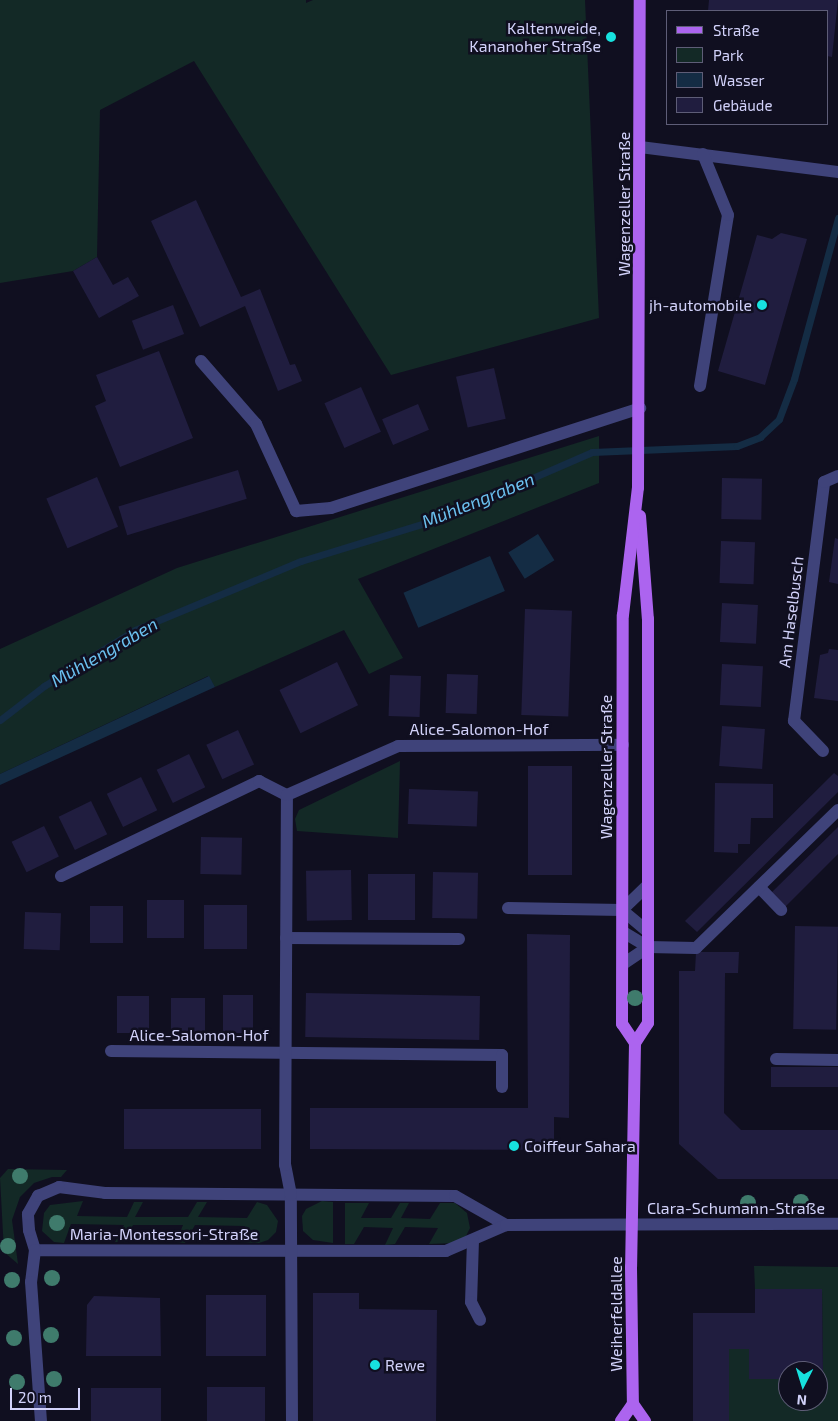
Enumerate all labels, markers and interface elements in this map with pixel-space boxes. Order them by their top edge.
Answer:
legend [666,10,828,125]
place label: Kaltenweide, Kananoher Straße [469,18,601,56]
text: Straße [713,21,759,39]
marker: Kaltenweide, Kananoher Straße [605,31,617,43]
text: Park [713,46,744,64]
text: Wasser [713,71,765,89]
text: Gebäude [713,96,772,114]
street label: Wagenzeller Straße [614,132,634,276]
place label: jh-automobile [649,295,752,315]
marker: jh-automobile [756,299,768,311]
water label: Mühlengraben [418,468,538,532]
street label: Am Haselbusch [775,555,807,669]
water label: Mühlengraben [47,613,161,691]
street label: Wagenzeller Straße [596,695,616,839]
street label: Alice-Salomon-Hof [410,719,548,739]
street label: Alice-Salomon-Hof [130,1025,268,1045]
place label: Coiffeur Sahara [524,1136,636,1156]
marker: Coiffeur Sahara [508,1140,520,1152]
street label: Clara-Schumann-Straße [647,1198,825,1218]
street label: Maria-Montessori-Straße [70,1224,258,1244]
street label: Weiherfeldallee [606,1256,626,1372]
place label: Rewe [385,1355,425,1375]
marker: Rewe [369,1359,381,1371]
north arrow [778,1361,828,1411]
scale bar [12,1378,82,1410]
text: 20 m [18,1388,52,1406]
text: N [796,1392,808,1409]

